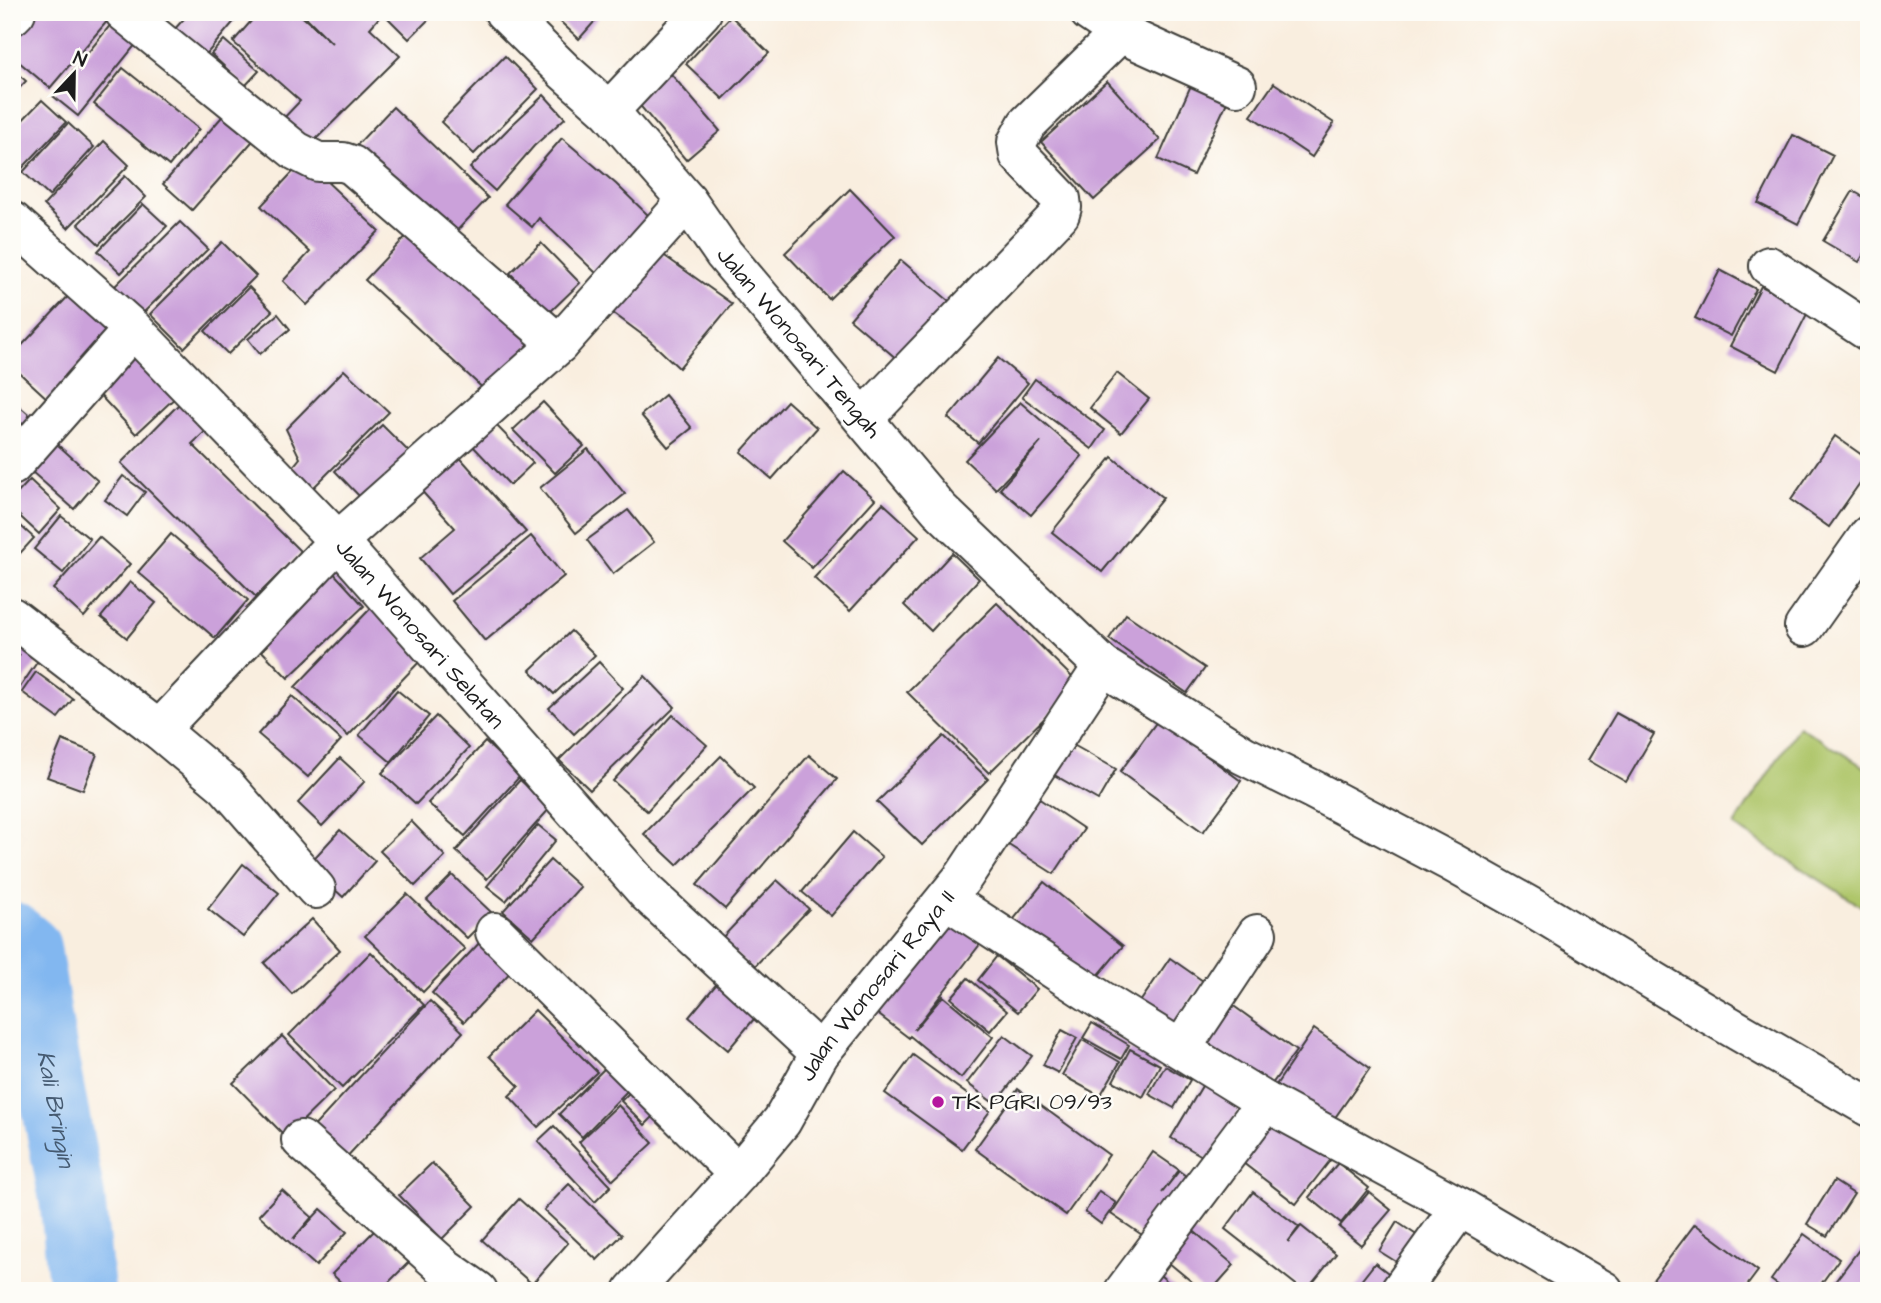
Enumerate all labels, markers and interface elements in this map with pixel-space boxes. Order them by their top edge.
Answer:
north arrow [38,38,108,108]
text: N [69,45,90,74]
street label: Jalan Wonosari Tengah [709,240,889,445]
street label: Jalan Wonosari Selatan [328,532,512,736]
street label: Jalan Wonosari Raya II [791,883,962,1087]
water label: Kali Bringin [28,1049,83,1172]
place label: TK PGRI 09/93 [952,1086,1112,1118]
marker: TK PGRI 09/93 [930,1094,946,1110]

